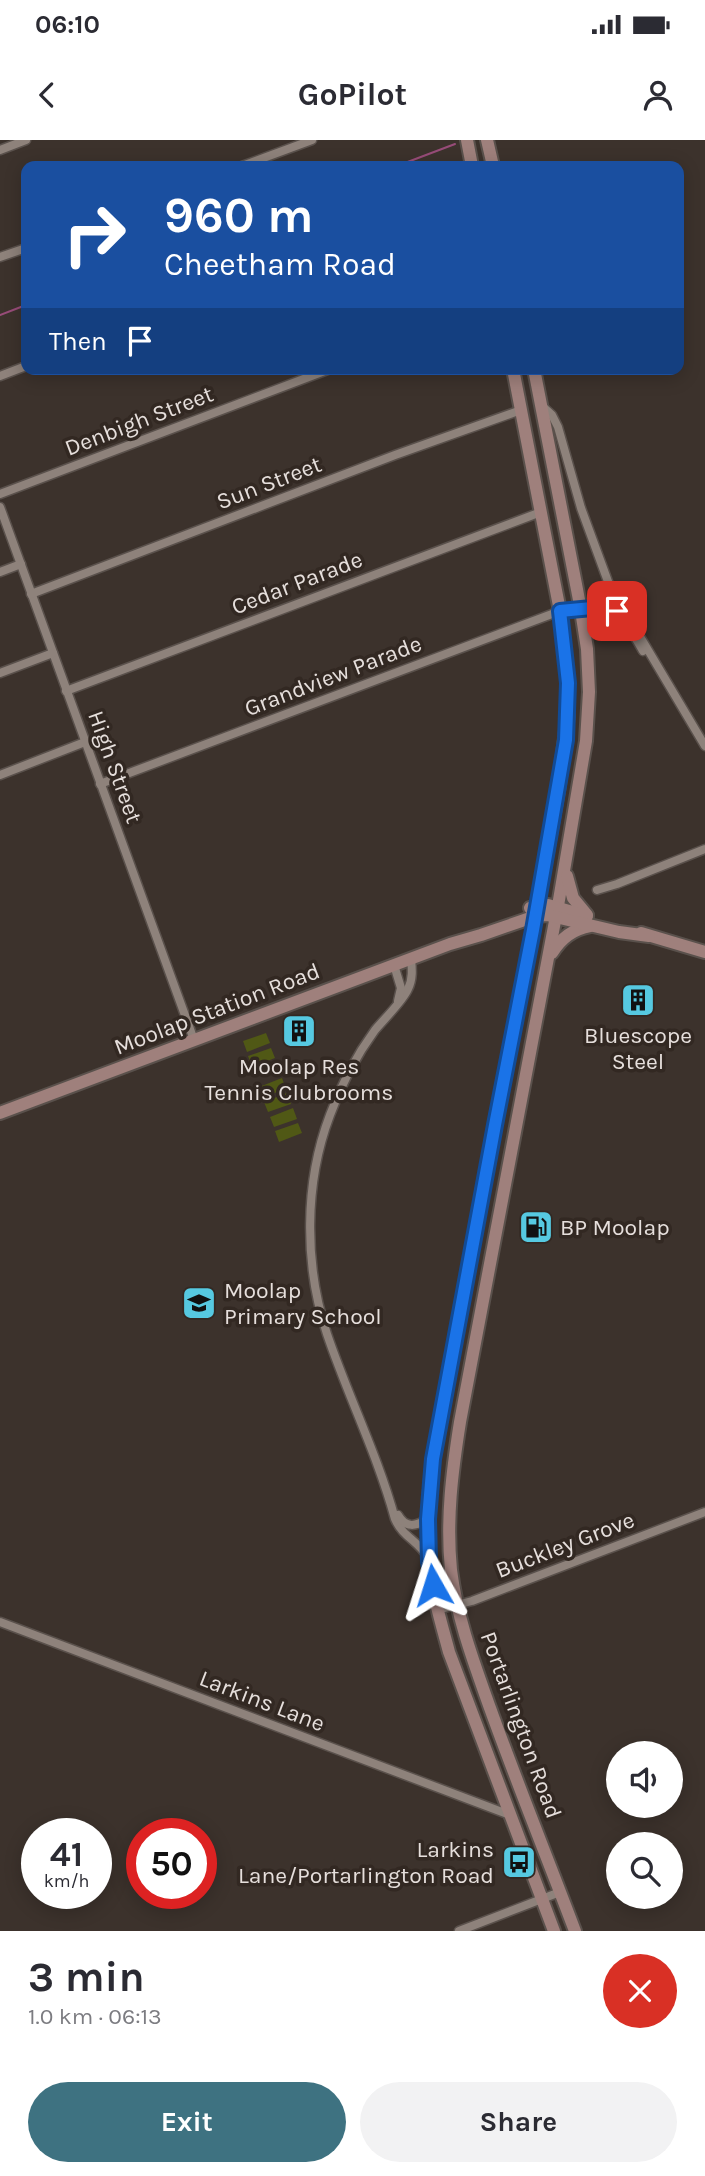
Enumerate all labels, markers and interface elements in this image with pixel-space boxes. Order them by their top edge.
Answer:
text: 06:10 [35,9,100,40]
icon: back [28,76,66,114]
text: GoPilot [298,76,407,113]
icon: person [639,76,677,114]
text: 960 m [164,187,314,244]
icon: right [49,189,140,280]
text: Cheetham Road [164,246,396,283]
icon: arrive [121,322,159,360]
text: Then [49,326,107,357]
street label: Denbigh Street [61,380,217,462]
street label: Sun Street [213,451,326,515]
street label: Cedar Parade [228,546,366,620]
pin [587,581,647,641]
icon: arrive [598,592,636,630]
street label: Grandview Parade [241,630,425,722]
street label: High Street [82,707,148,827]
street label: Moolap Station Road [110,957,324,1061]
building icon: Bluescope Steel [619,981,657,1019]
building icon: Moolap Res Tennis Clubrooms [280,1012,318,1050]
place label: Bluescope Steel [584,1022,692,1075]
place label: Moolap Res Tennis Clubrooms [205,1053,393,1106]
fuel station icon: BP Moolap [517,1208,555,1246]
place label: BP Moolap [560,1214,670,1241]
place label: Moolap Primary School [224,1277,382,1330]
school or university icon: Moolap Primary School [180,1284,218,1322]
street label: Buckley Grove [492,1506,638,1584]
position arrow [396,1548,470,1622]
street label: Portarlington Road [475,1628,567,1822]
street label: Larkins Lane [196,1665,328,1737]
map controls [606,1741,683,1909]
button: sound [606,1741,683,1818]
speed limit sign: 50 [126,1818,217,1909]
button: search [606,1832,683,1909]
text: 41 [50,1834,83,1875]
place label: Larkins Lane/Portarlington Road [238,1836,494,1889]
bus stop icon: Larkins Lane/Portarlington Road [500,1843,538,1881]
text: km/h [44,1870,89,1892]
text: 3 min [28,1952,145,2002]
button: close [603,1954,677,2028]
text: 1.0 km · 06:13 [28,2003,162,2030]
button: Exit [28,2082,346,2162]
button: Share [360,2082,677,2162]

